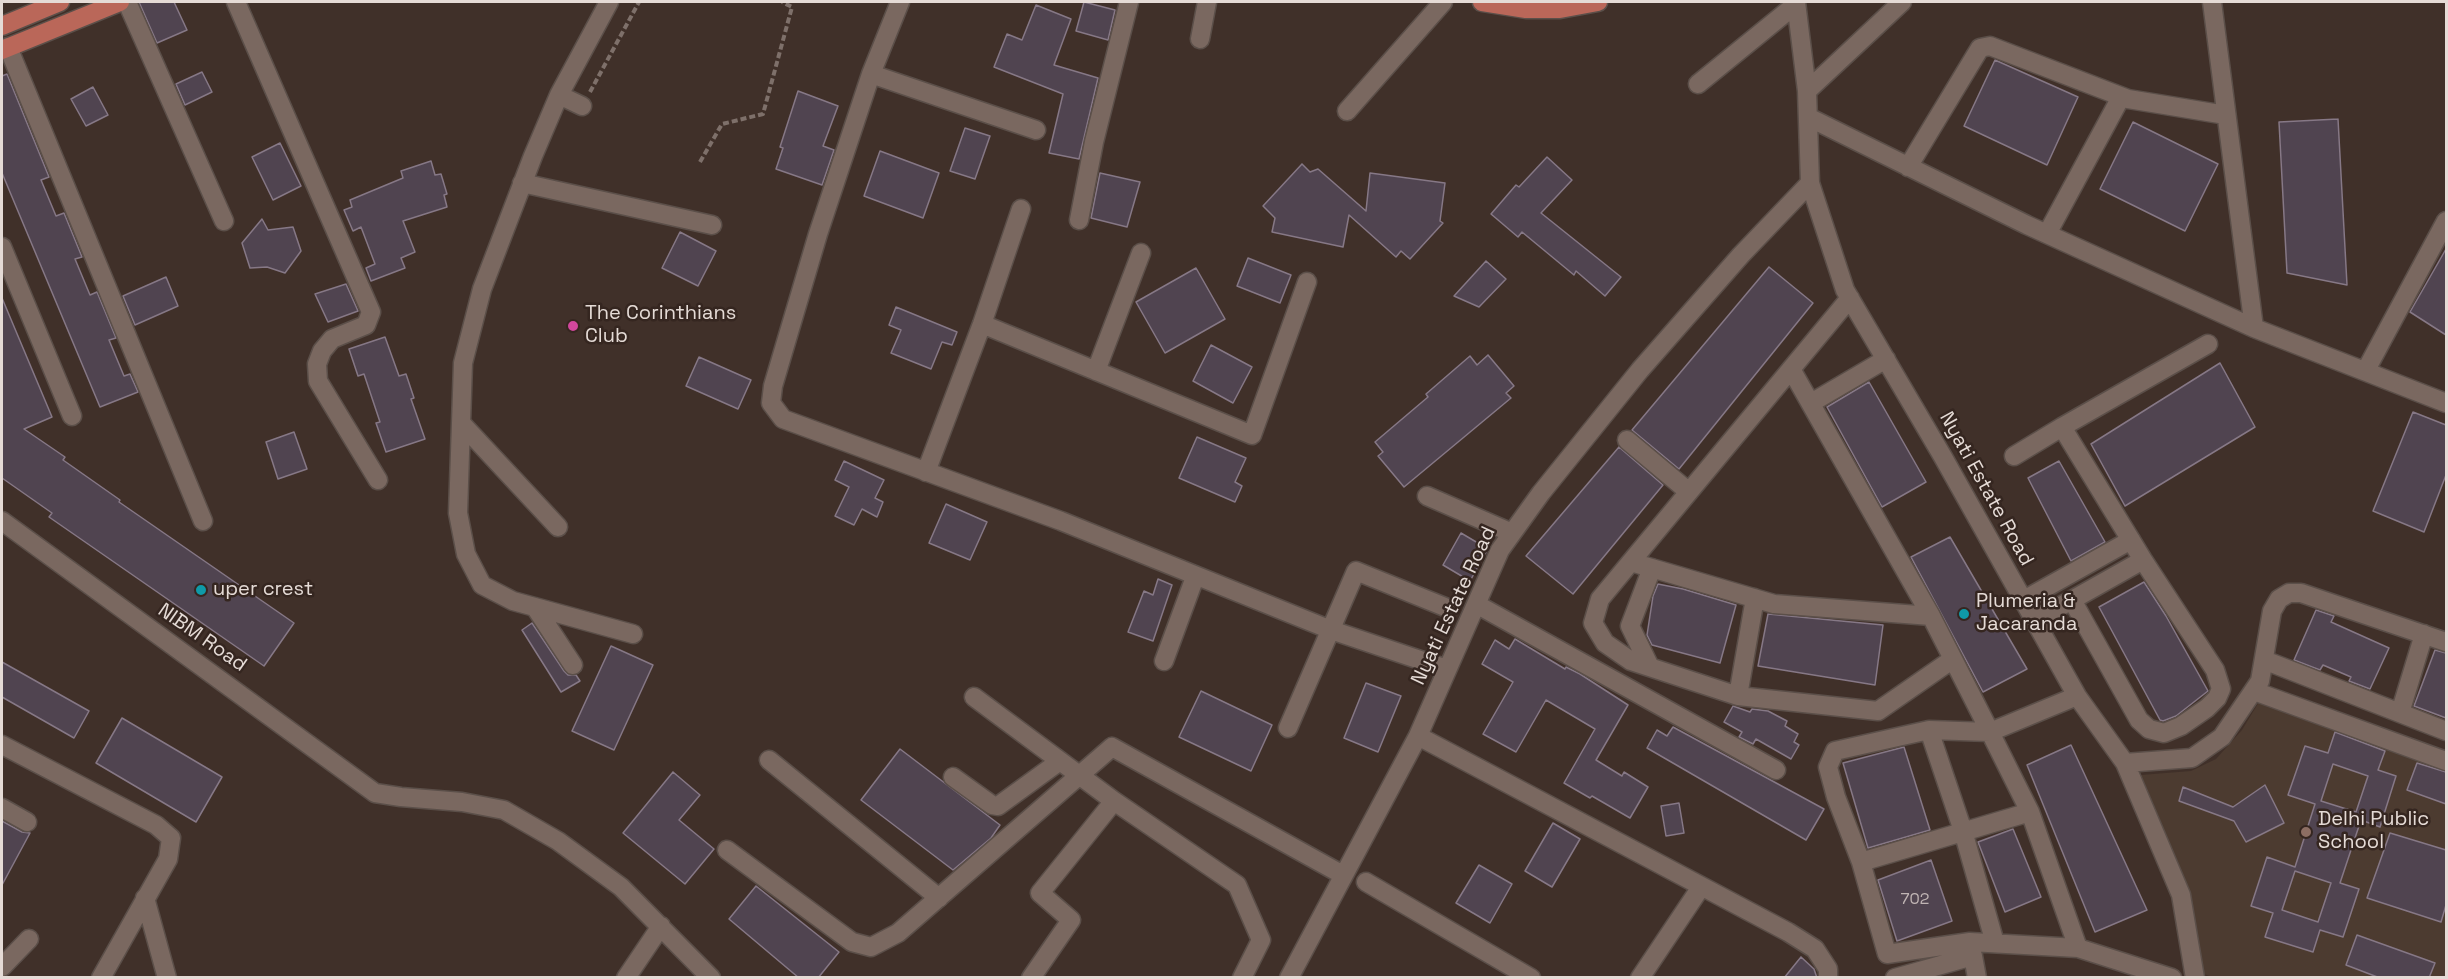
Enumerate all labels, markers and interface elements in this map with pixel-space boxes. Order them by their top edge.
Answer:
place label: The Corinthians Club [585,302,736,349]
marker: The Corinthians Club [566,319,580,333]
street label: Nyati Estate Road [1934,408,2038,570]
street label: Nyati Estate Road [1407,523,1501,689]
place label: uper crest [213,578,313,602]
marker: uper crest [194,583,208,597]
place label: Plumeria & Jacaranda [1976,590,2077,637]
street label: NIBM Road [153,599,251,677]
marker: Plumeria & Jacaranda [1957,607,1971,621]
place label: Delhi Public School [2318,808,2429,855]
marker: Delhi Public School [2299,825,2313,839]
house number: 702 [1901,890,1929,910]

